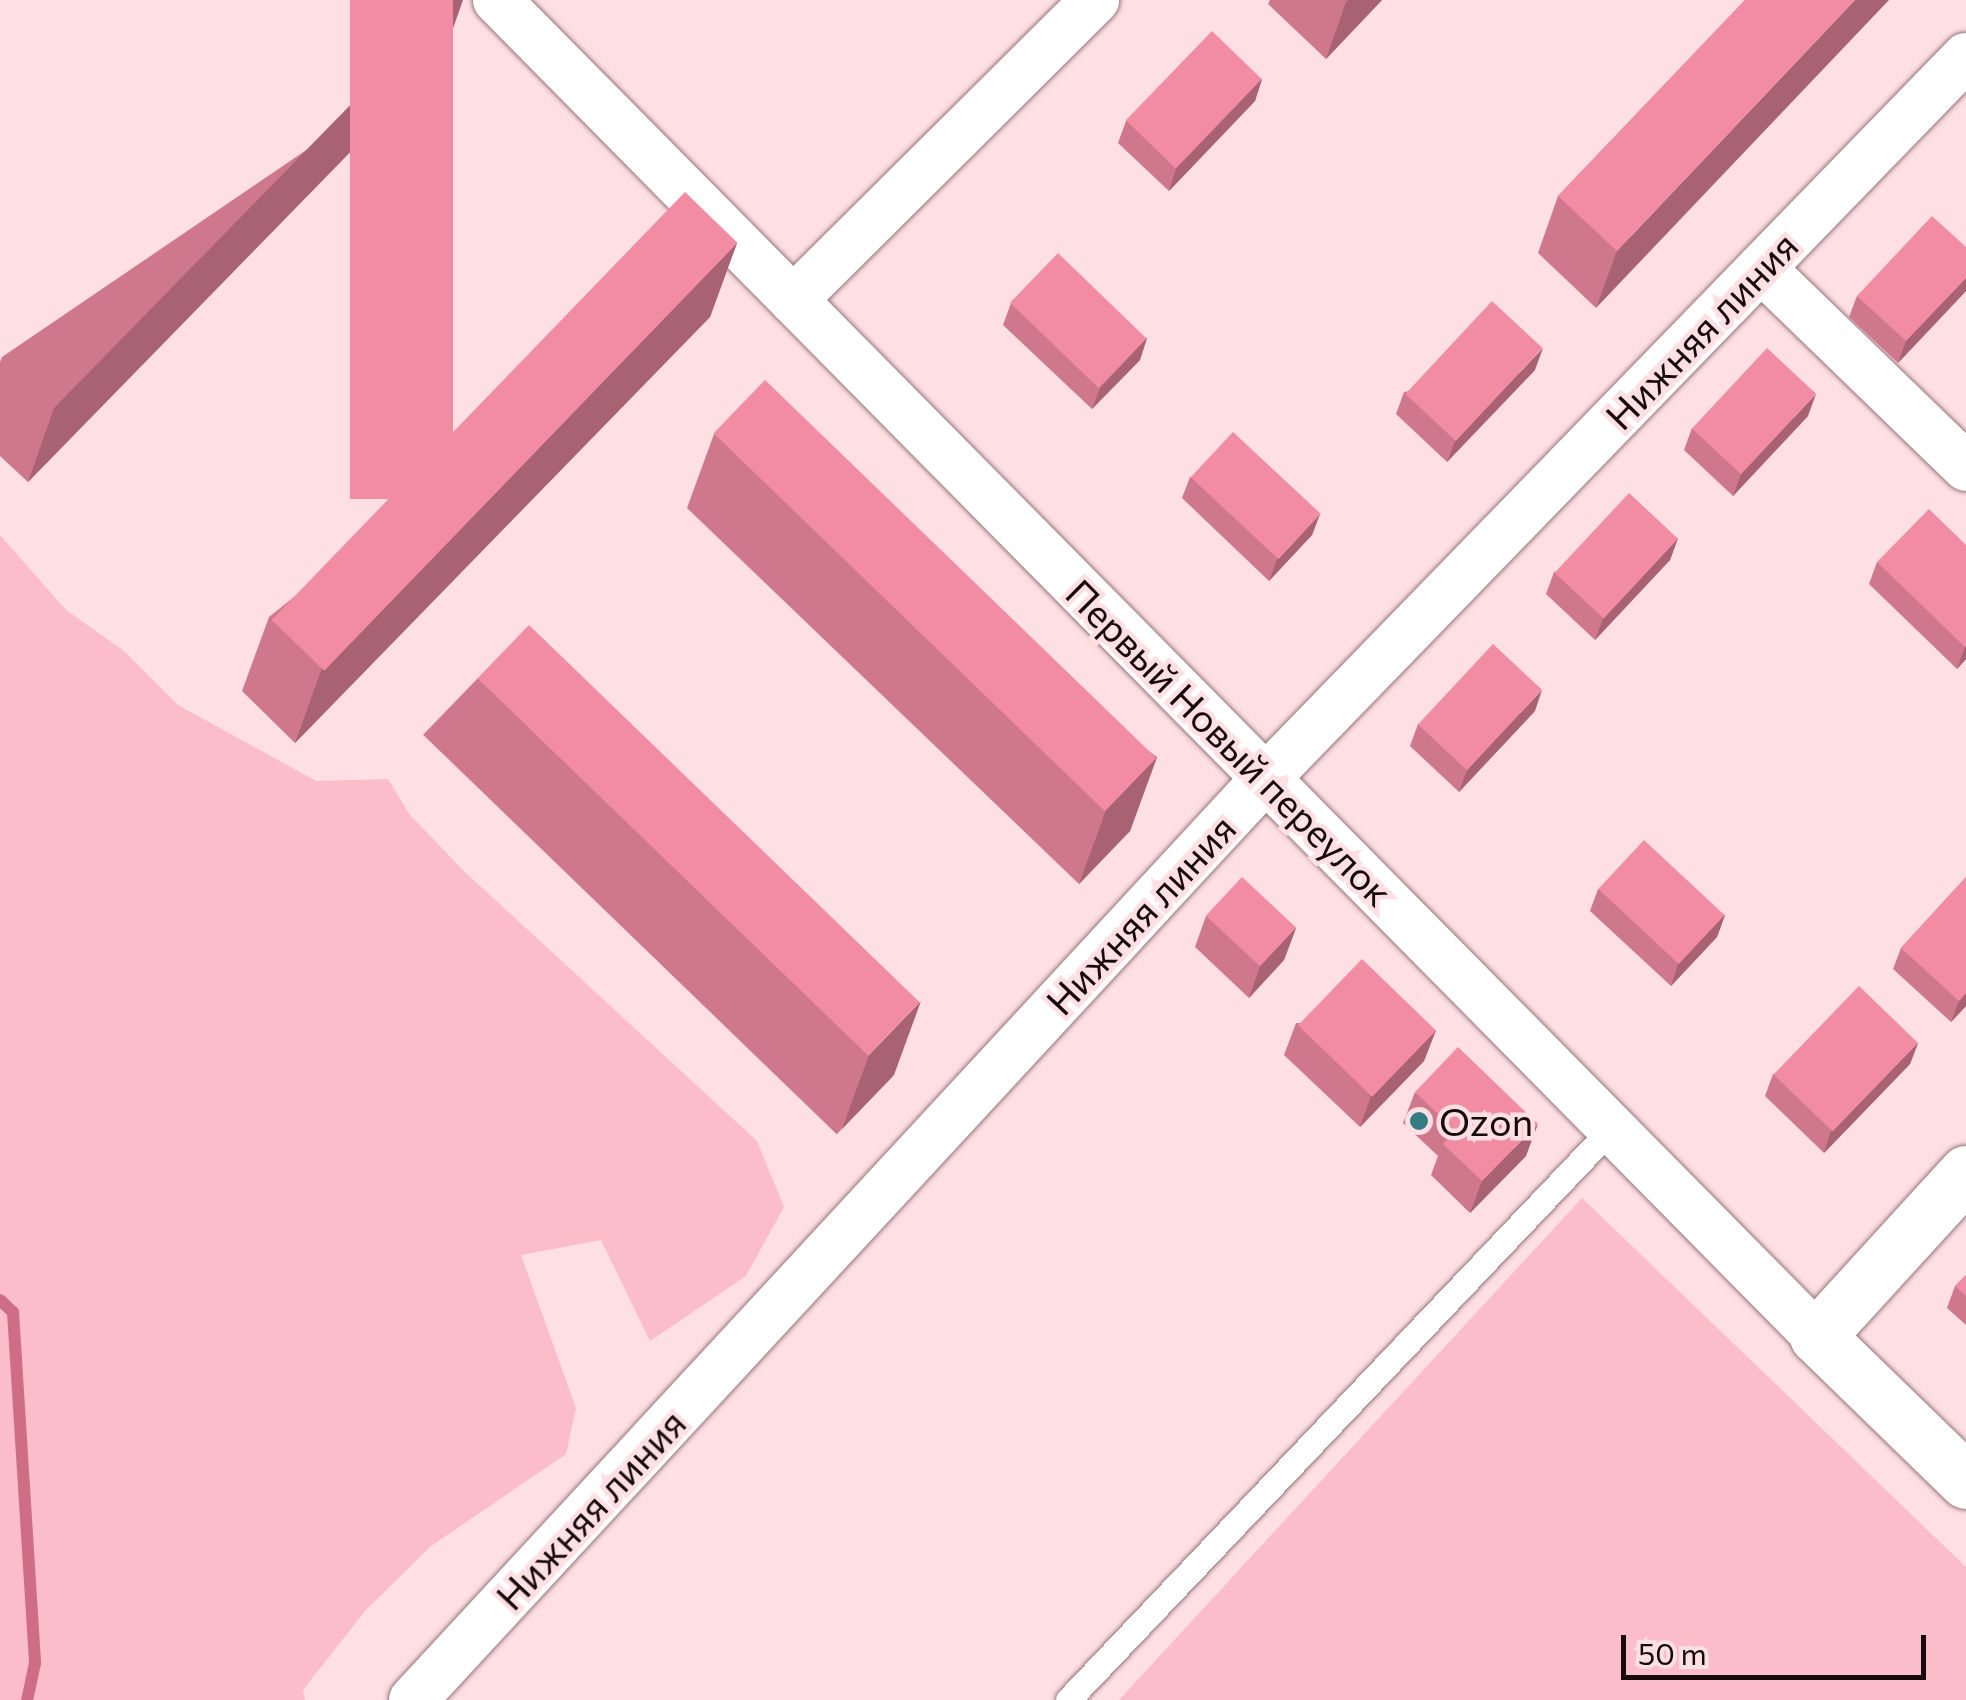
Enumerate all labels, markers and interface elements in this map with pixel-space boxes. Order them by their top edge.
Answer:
street label: Нижняя линия [1596,222,1806,438]
street label: Первый Новый переулок [1058,570,1402,914]
street label: Нижняя линия [1036,805,1244,1023]
place label: Ozon [1439,1098,1533,1144]
marker: Ozon [1408,1110,1430,1132]
street label: Нижняя линия [486,1400,694,1618]
scale bar [1626,1615,1931,1677]
text: 50 m [1638,1634,1707,1671]

